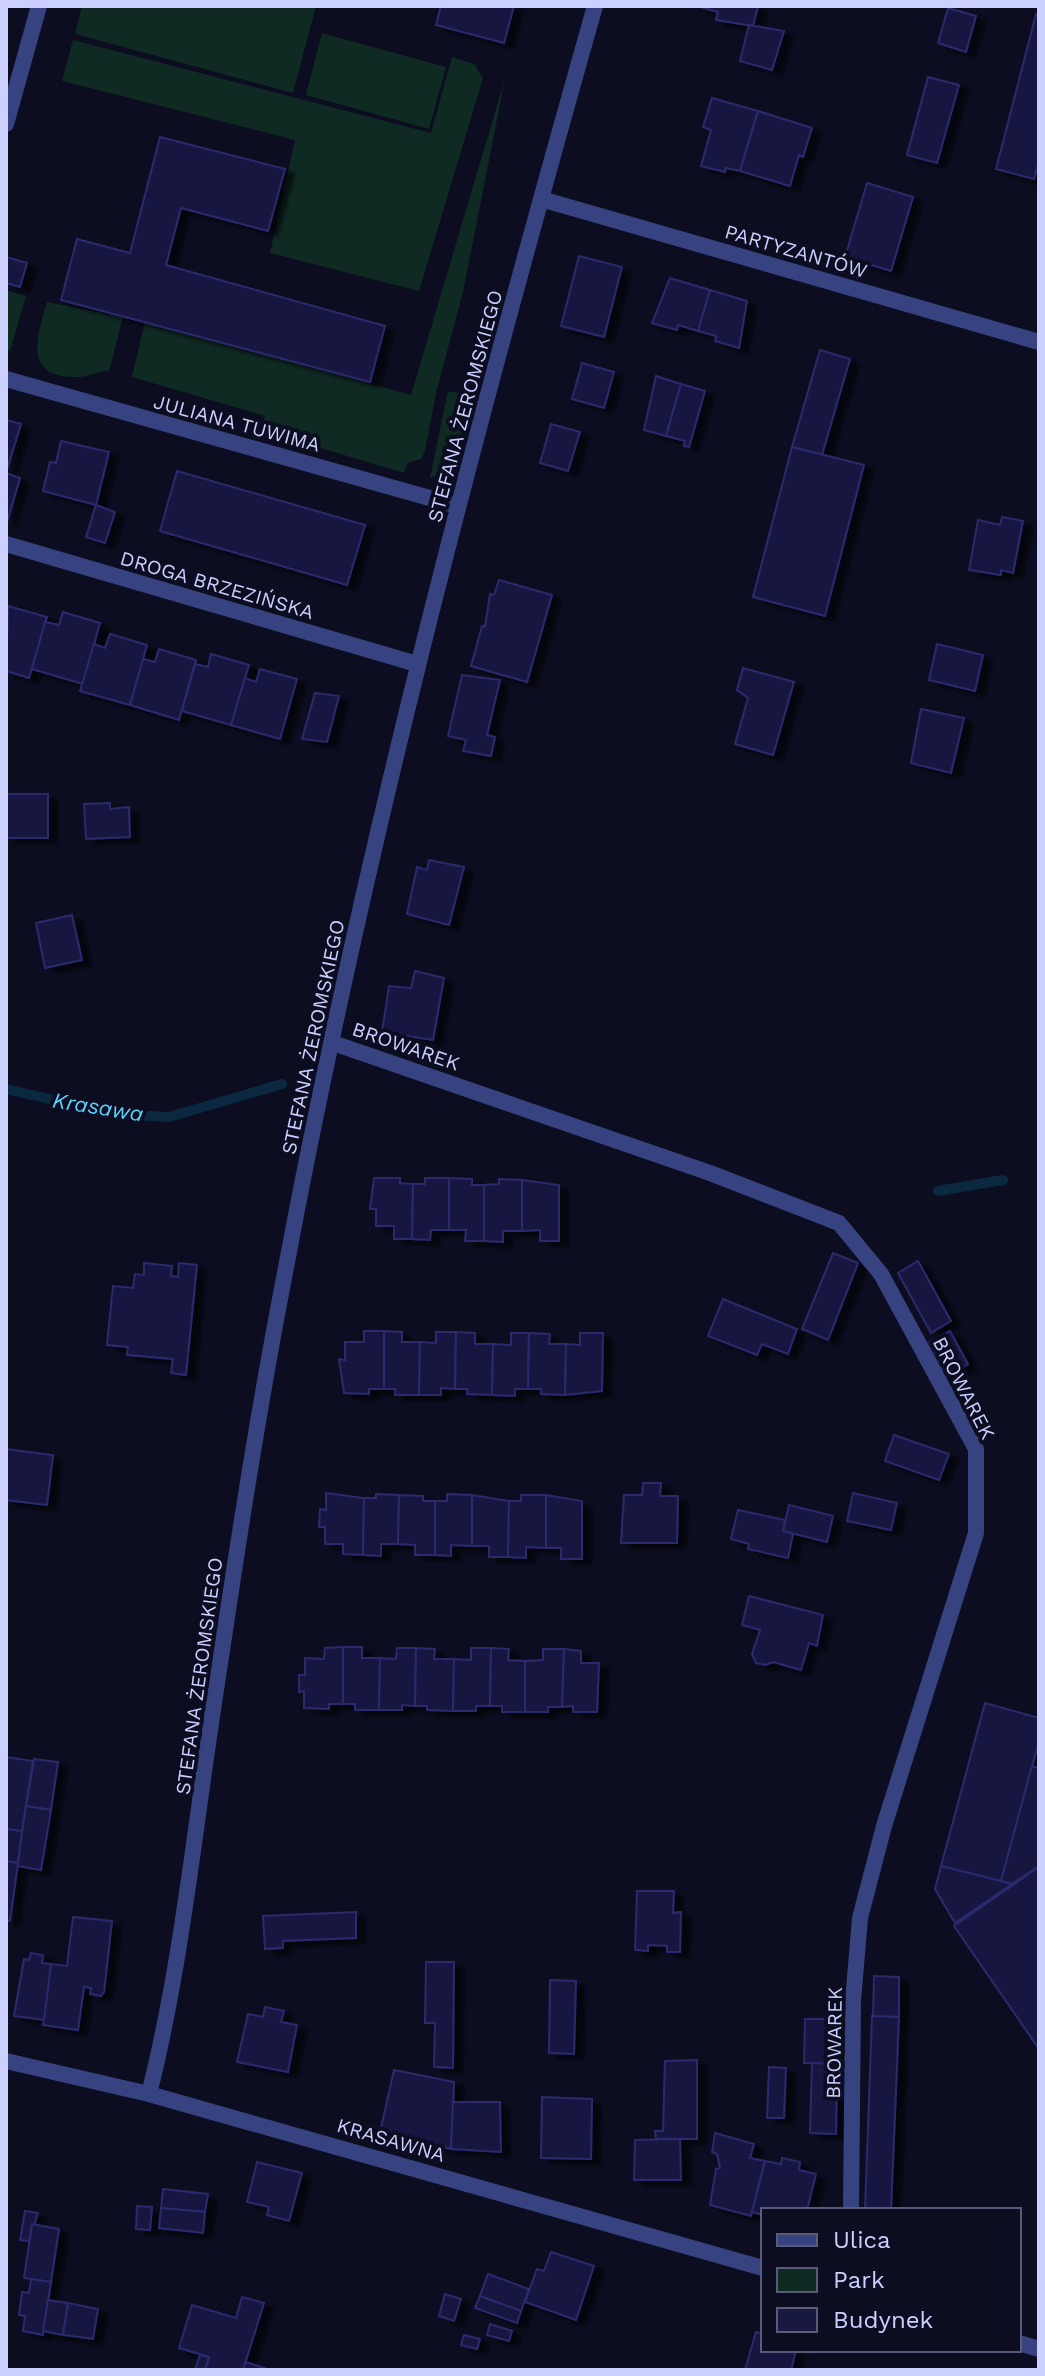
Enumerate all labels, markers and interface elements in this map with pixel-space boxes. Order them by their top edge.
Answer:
street label: PARTYZANTÓW [722,219,870,283]
street label: STEFANA ŻEROMSKIEGO [422,287,508,525]
street label: JULIANA TUWIMA [151,389,323,457]
street label: DROGA BRZEZIŃSKA [117,546,317,624]
street label: STEFANA ŻEROMSKIEGO [276,917,350,1157]
street label: BROWAREK [349,1016,463,1076]
water label: Krasawa [51,1087,145,1127]
street label: BROWAREK [928,1333,1000,1443]
street label: STEFANA ŻEROMSKIEGO [170,1556,228,1796]
street label: BROWAREK [821,1987,847,2099]
street label: KRASAWNA [334,2113,448,2167]
legend [761,2208,1021,2352]
text: Ulica [833,2226,891,2254]
text: Park [833,2266,885,2294]
text: Budynek [833,2306,934,2334]

